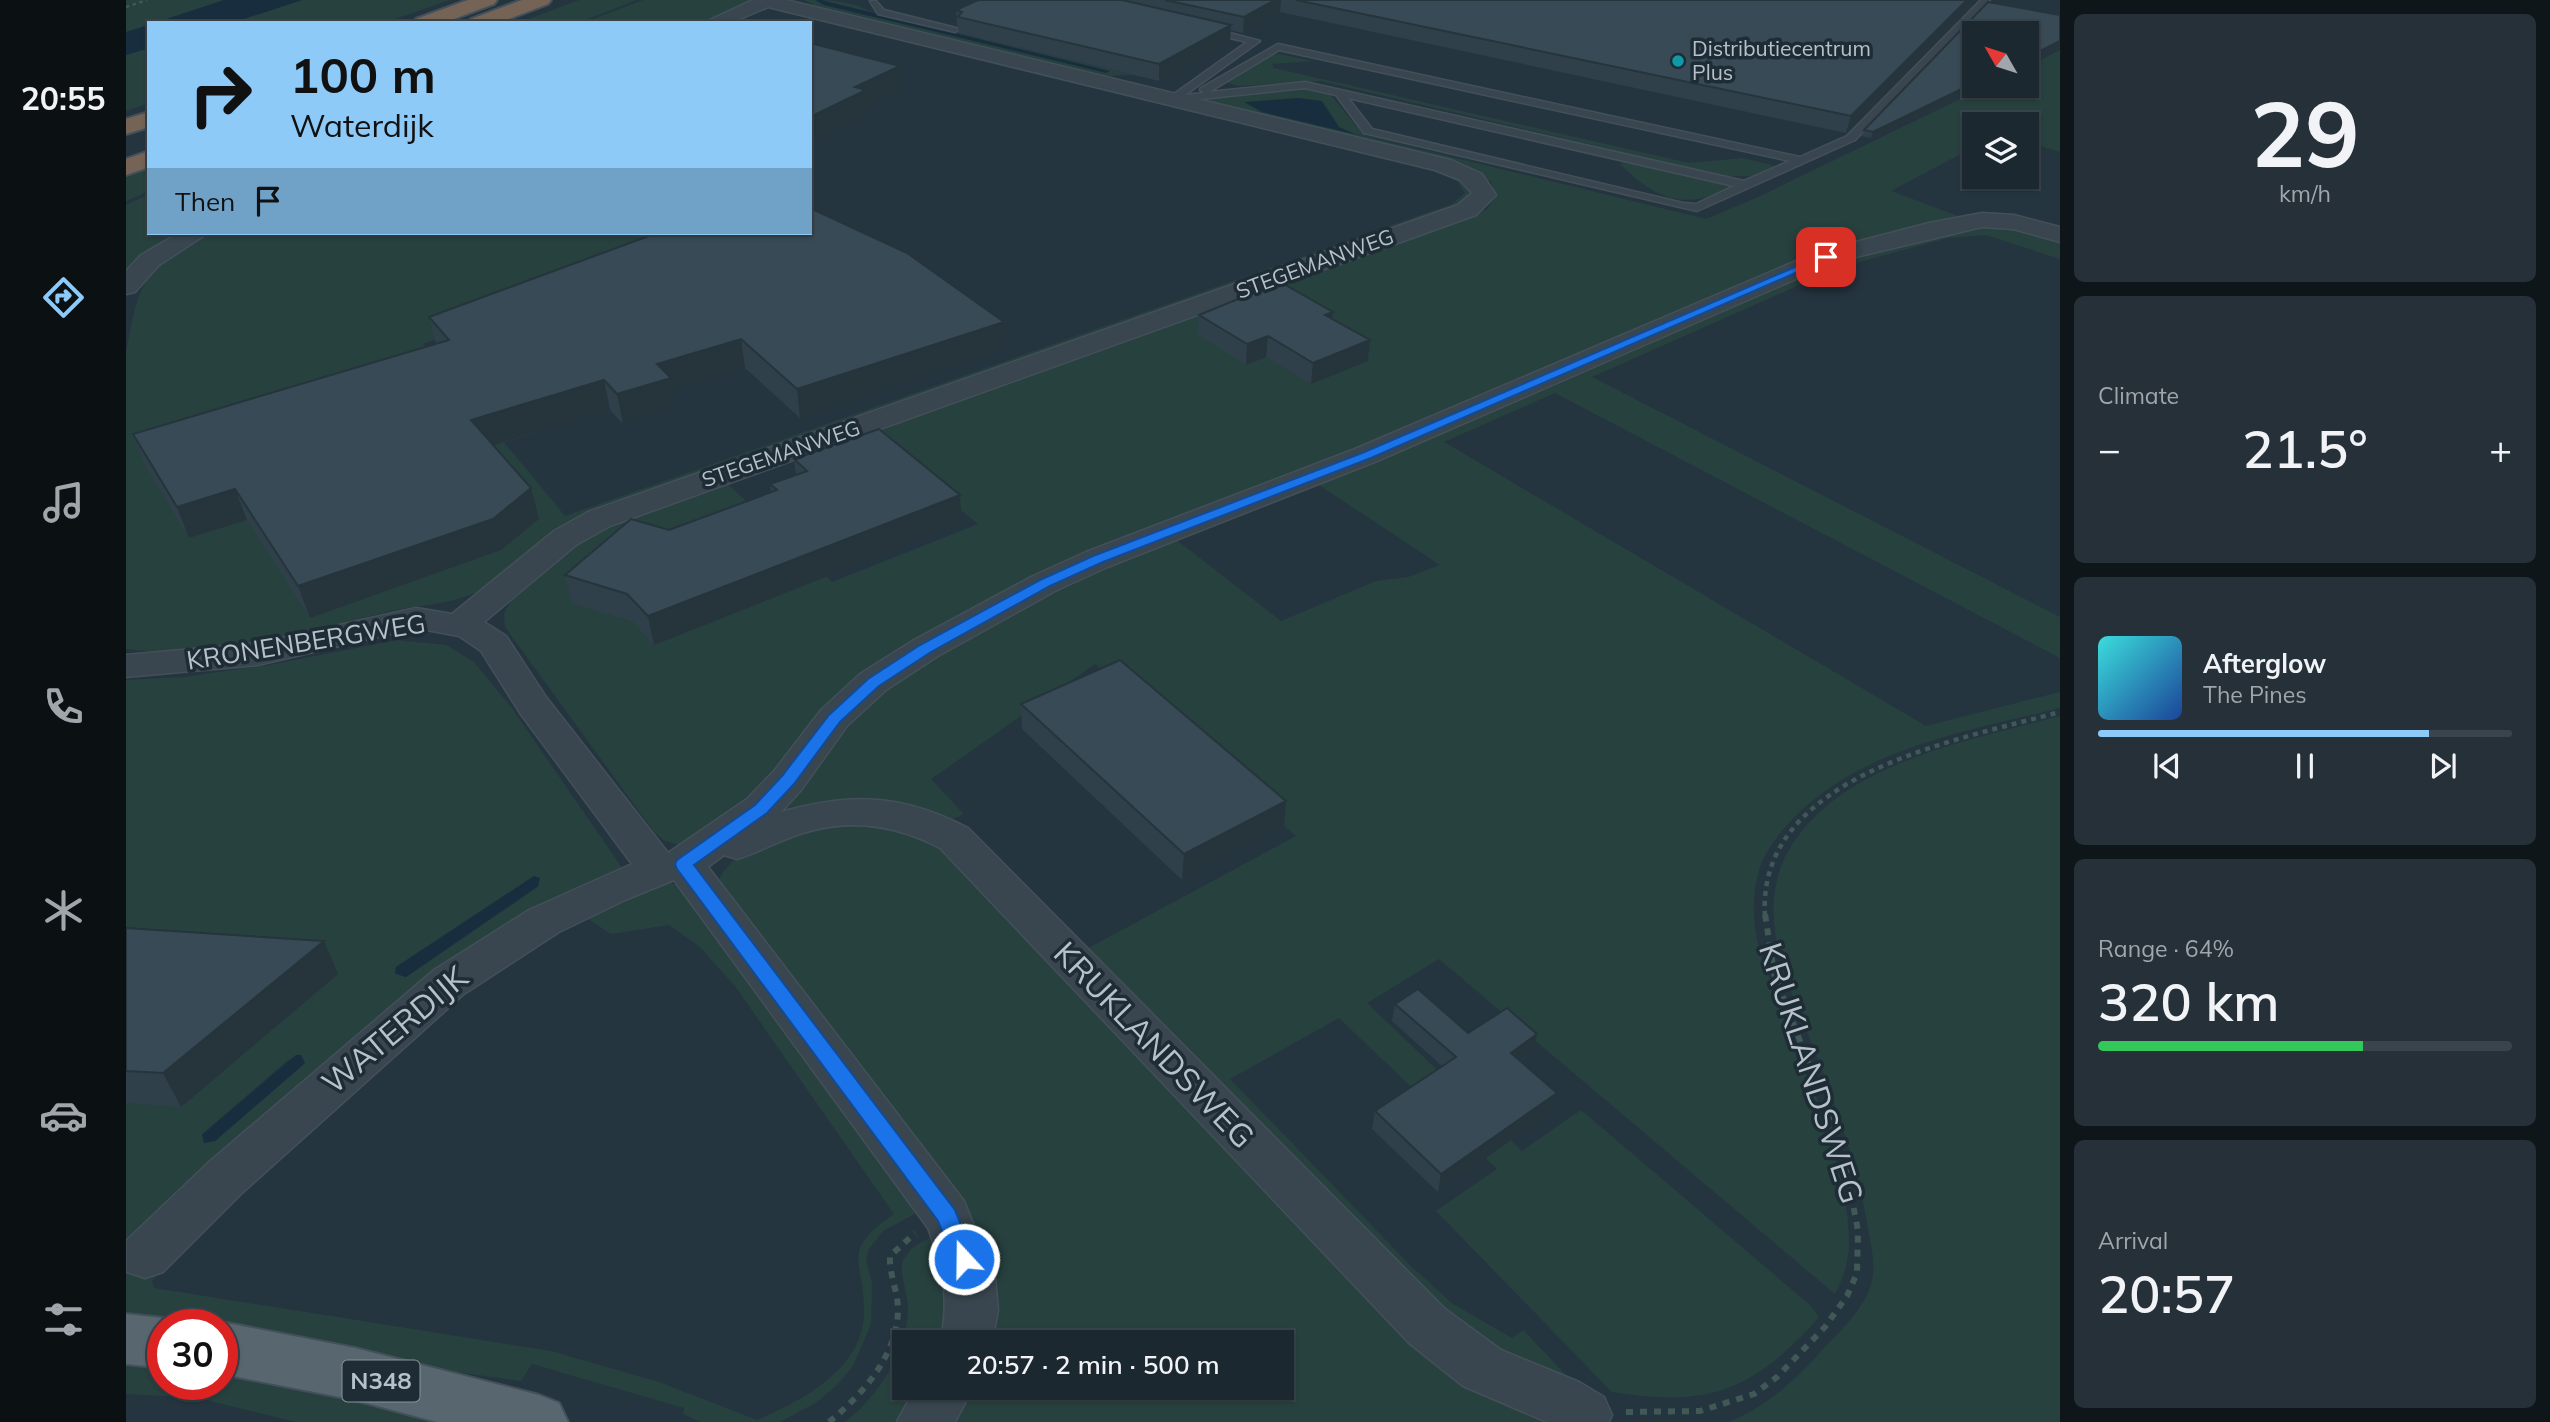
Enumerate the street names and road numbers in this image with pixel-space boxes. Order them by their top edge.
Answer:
street label: STEGEMANWEG [1232,223,1397,304]
street label: STEGEMANWEG [698,414,863,492]
street label: KRONENBERGWEG [184,606,428,677]
street label: KRUKLANDSWEG [1046,933,1263,1156]
street label: KRUKLANDSWEG [1751,937,1873,1208]
street label: WATERDIJK [313,956,476,1102]
road number: N348 [342,1360,420,1401]

